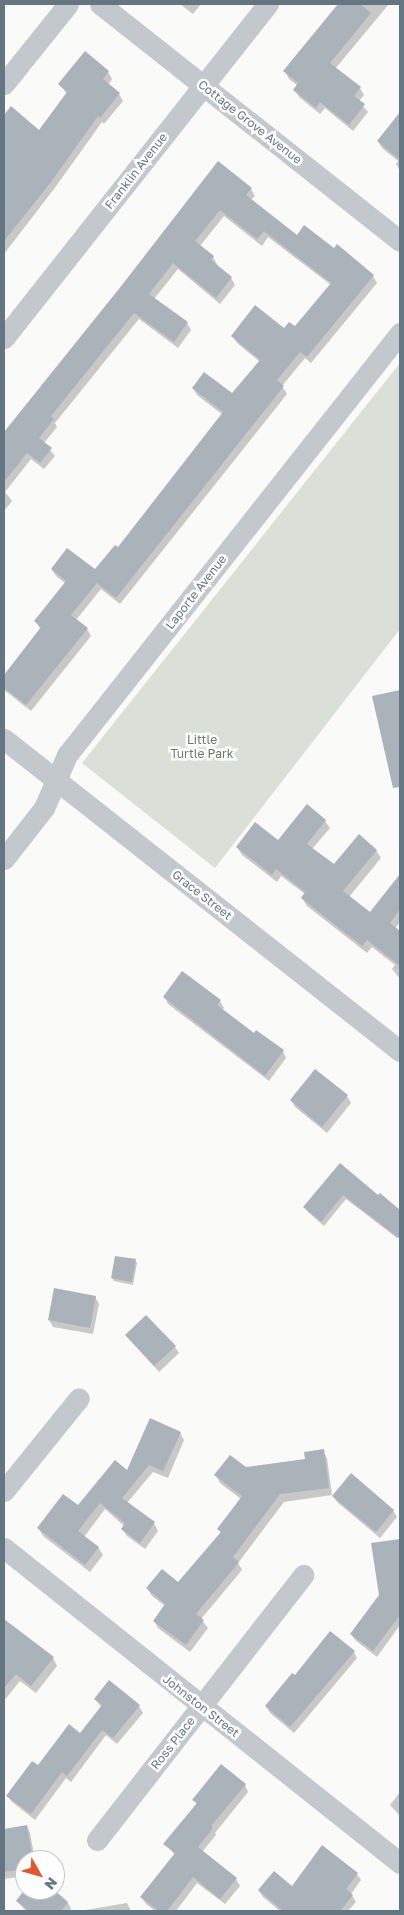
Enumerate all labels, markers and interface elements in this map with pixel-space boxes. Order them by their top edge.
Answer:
street label: Cottage Grove Avenue [195,77,305,167]
street label: Franklin Avenue [102,130,170,212]
street label: Laporte Avenue [163,552,229,632]
park label: Little Turtle Park [171,733,233,761]
street label: Grace Street [169,867,235,923]
street label: Johnston Street [160,1672,242,1740]
street label: Ross Place [148,1714,198,1772]
north arrow [15,1850,65,1900]
text: N [41,1874,61,1893]

